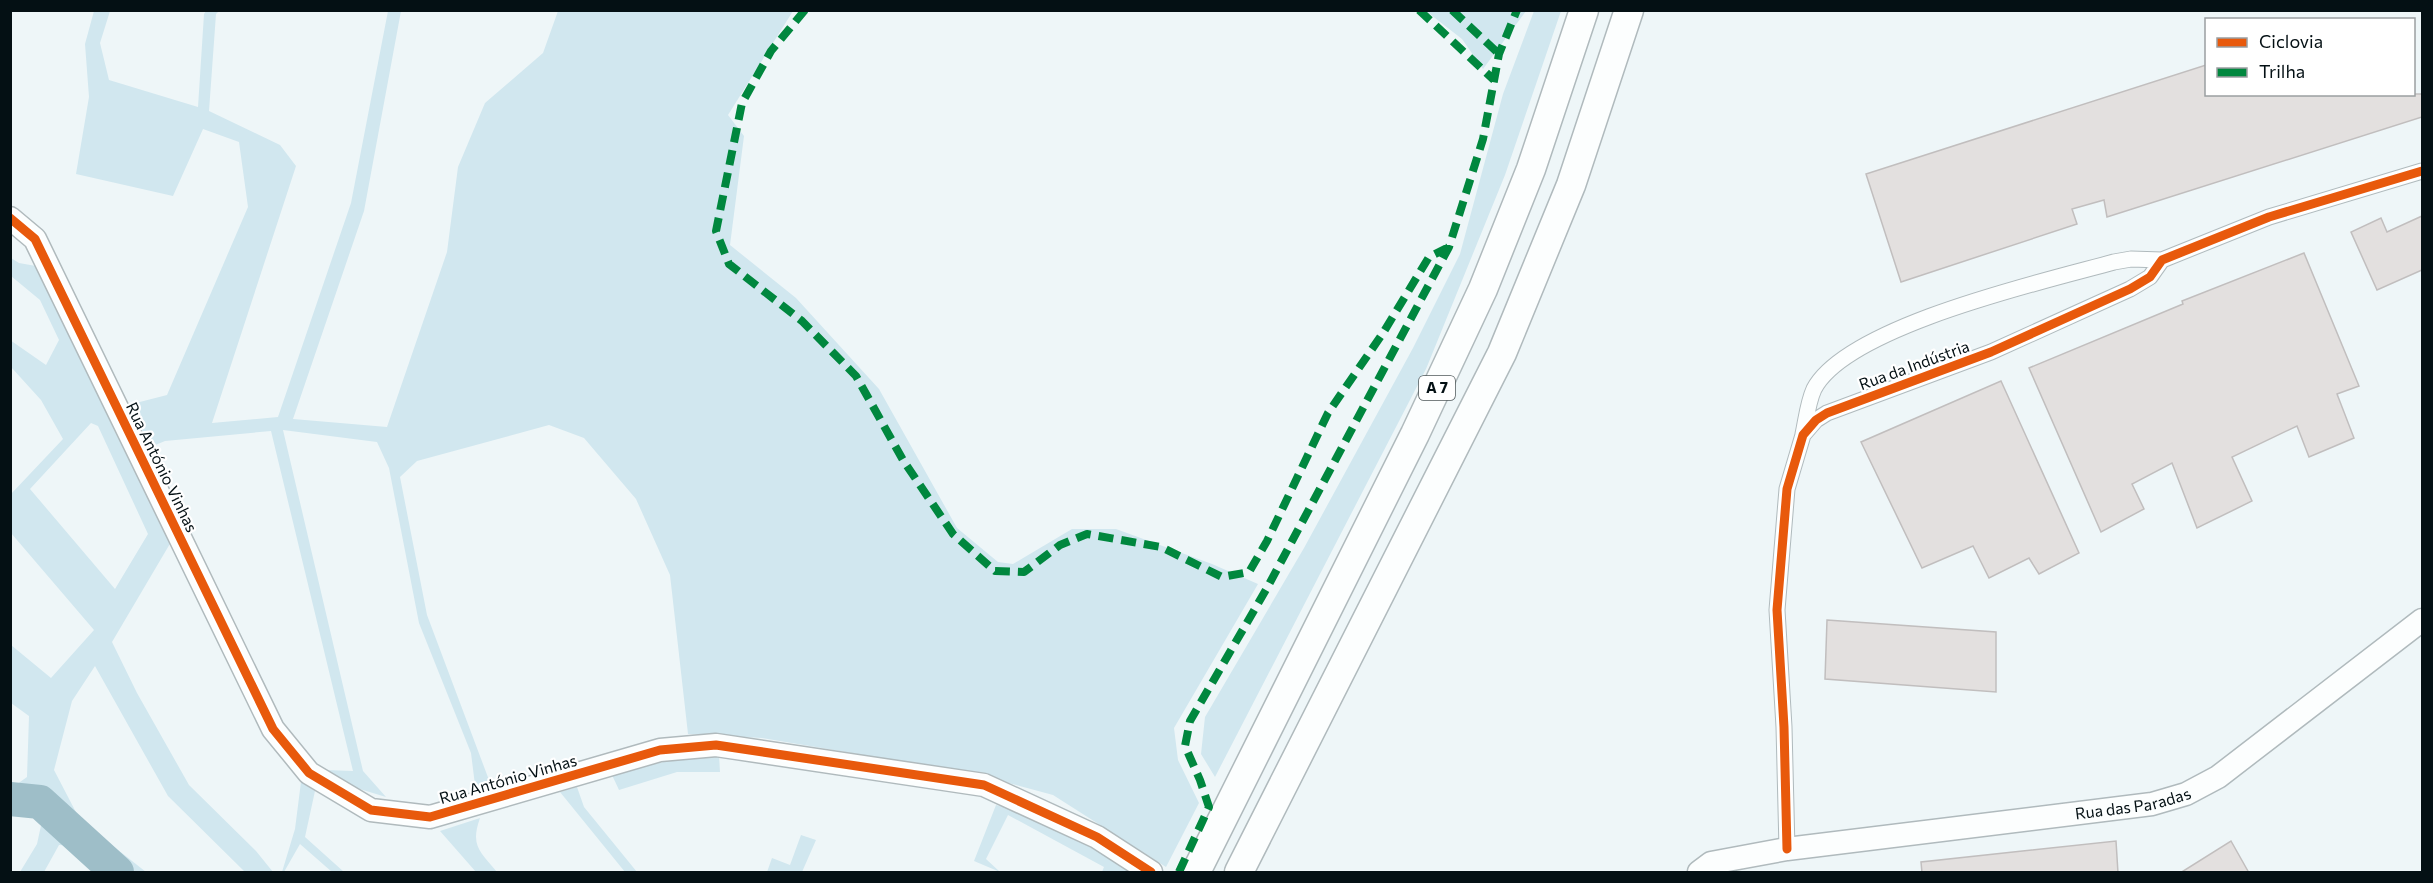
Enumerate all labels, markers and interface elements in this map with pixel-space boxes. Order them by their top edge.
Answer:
legend [2205,18,2415,96]
text: Ciclovia [2259,30,2323,52]
text: Trilha [2259,60,2305,82]
street label: Rua da Indústria [1856,336,1972,393]
road number: A 7 [1419,376,1455,400]
street label: Rua António Vinhas [123,399,202,535]
street label: Rua António Vinhas [437,750,579,807]
street label: Rua das Paradas [2074,783,2194,822]

